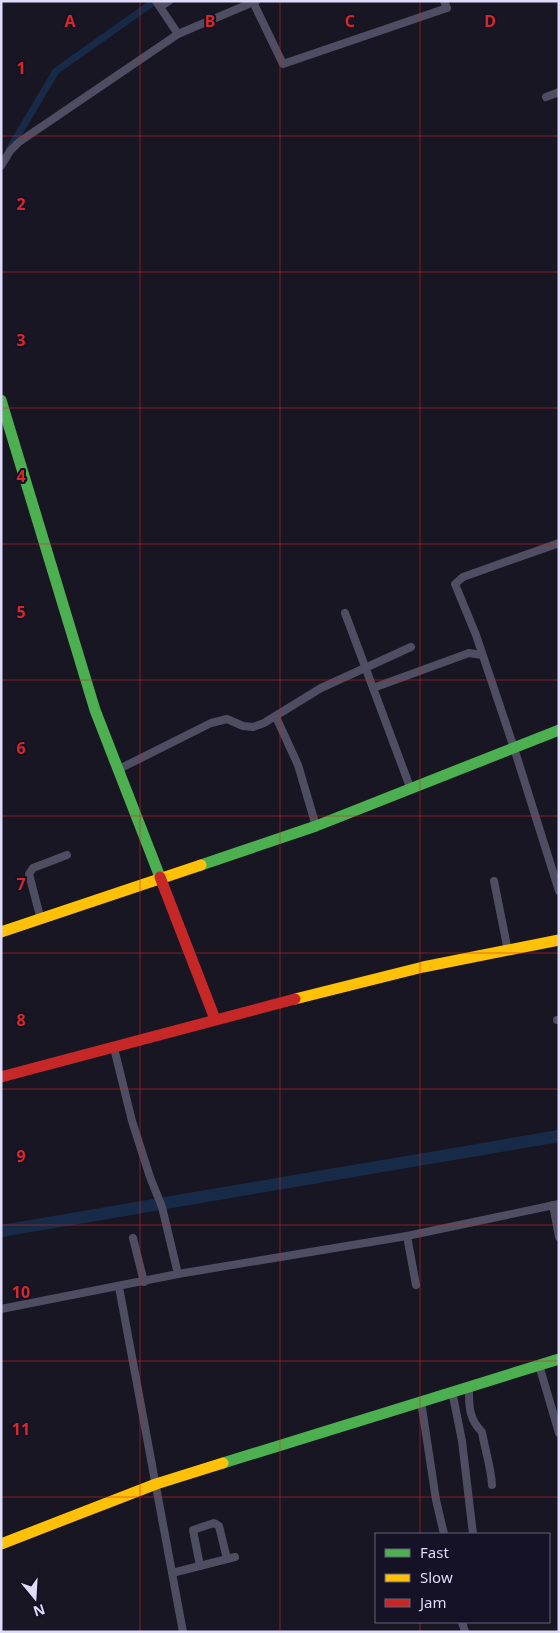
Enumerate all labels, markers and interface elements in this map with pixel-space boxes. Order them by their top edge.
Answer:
text: A [64,10,76,32]
text: B [205,10,215,32]
text: C [345,10,355,32]
text: D [484,10,496,32]
text: 1 [16,57,26,79]
text: 2 [16,193,26,215]
text: 3 [16,329,26,351]
text: 4 [16,465,26,487]
text: 5 [16,601,26,623]
text: 6 [16,737,26,759]
text: 7 [16,873,26,895]
text: 8 [16,1009,26,1031]
text: 9 [16,1145,26,1167]
text: 10 [12,1281,30,1303]
text: 11 [12,1418,30,1440]
legend [375,1533,550,1623]
text: Fast [420,1542,449,1562]
text: Slow [420,1567,453,1587]
north arrow [10,1573,60,1623]
text: Jam [418,1592,447,1612]
text: N [31,1600,48,1622]

